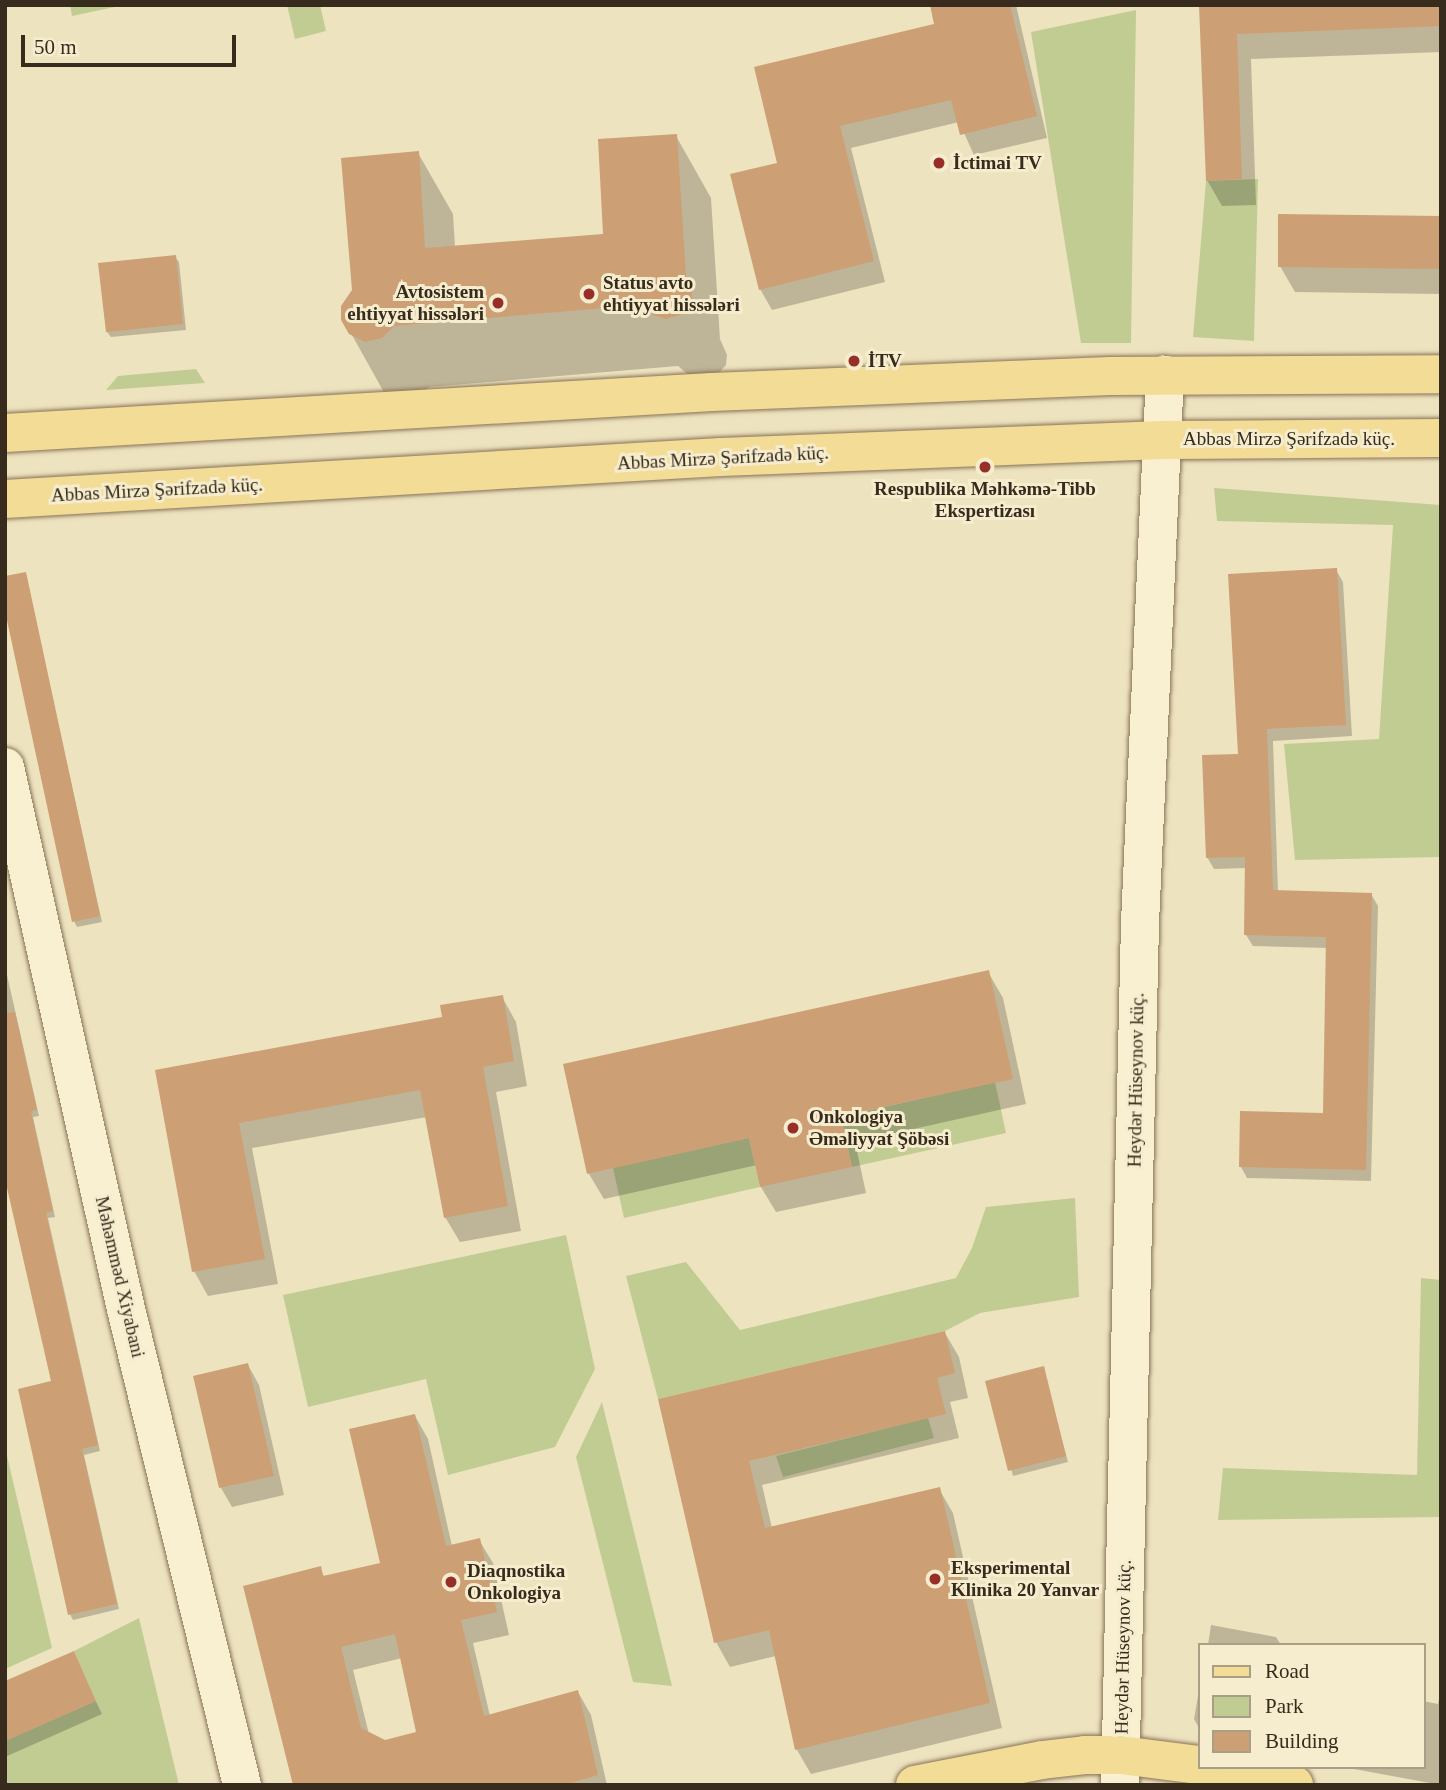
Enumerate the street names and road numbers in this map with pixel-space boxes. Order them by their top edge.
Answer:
street label: Abbas Mirzə Şərifzadə küç. [1183,428,1395,450]
street label: Abbas Mirzə Şərifzadə küç. [617,441,829,475]
street label: Abbas Mirzə Şərifzadə küç. [51,473,263,507]
street label: Heydər Hüseynov küç. [1123,992,1149,1168]
street label: Məhəmməd Xiyabani [90,1194,150,1360]
street label: Heydər Hüseynov küç. [1110,1559,1136,1735]

